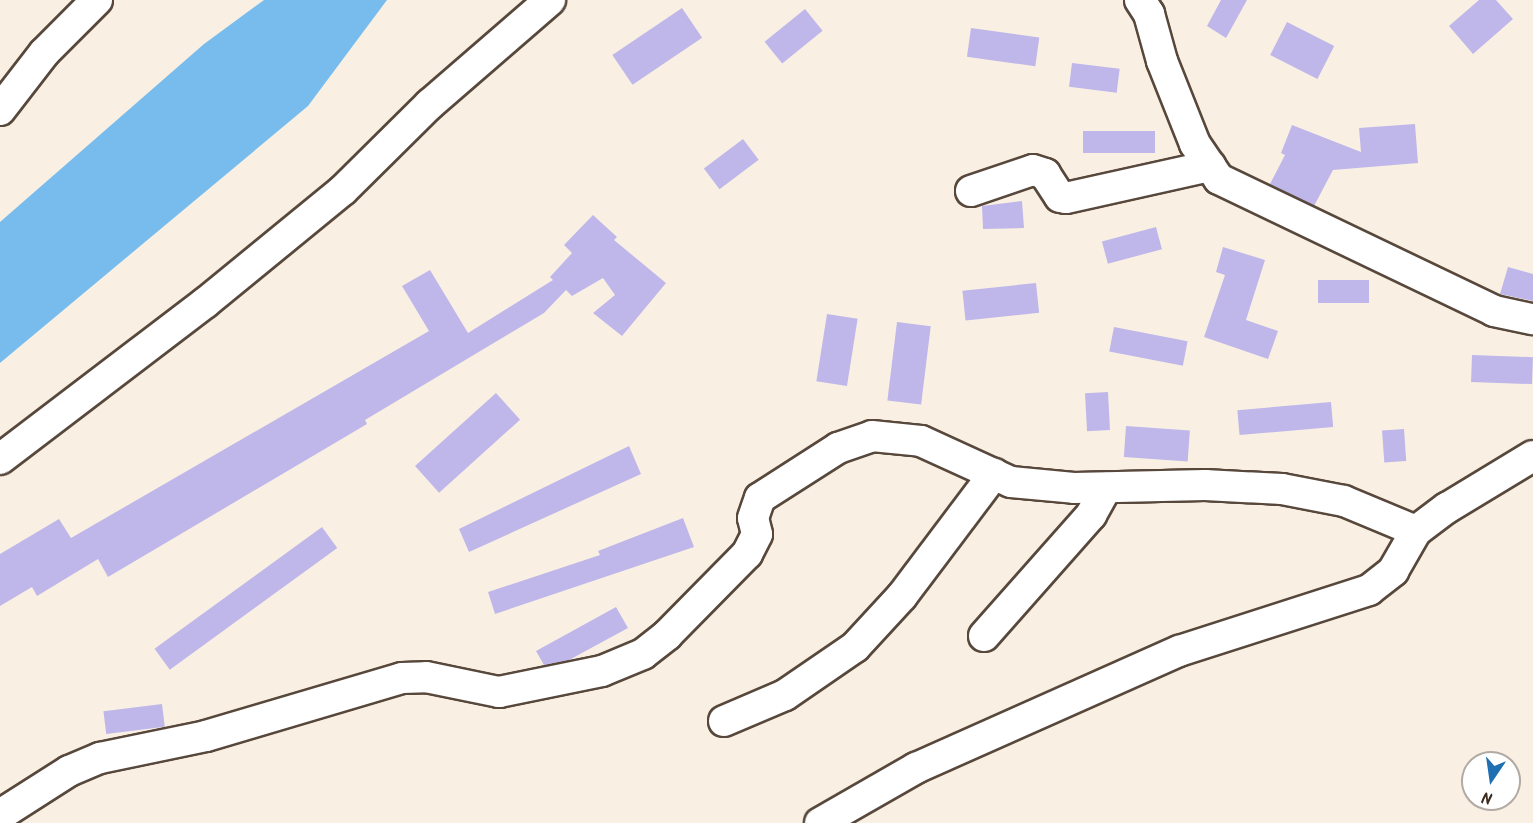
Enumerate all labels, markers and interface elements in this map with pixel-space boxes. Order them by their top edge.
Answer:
north arrow [1461,751,1521,811]
text: N [1480,784,1495,810]

